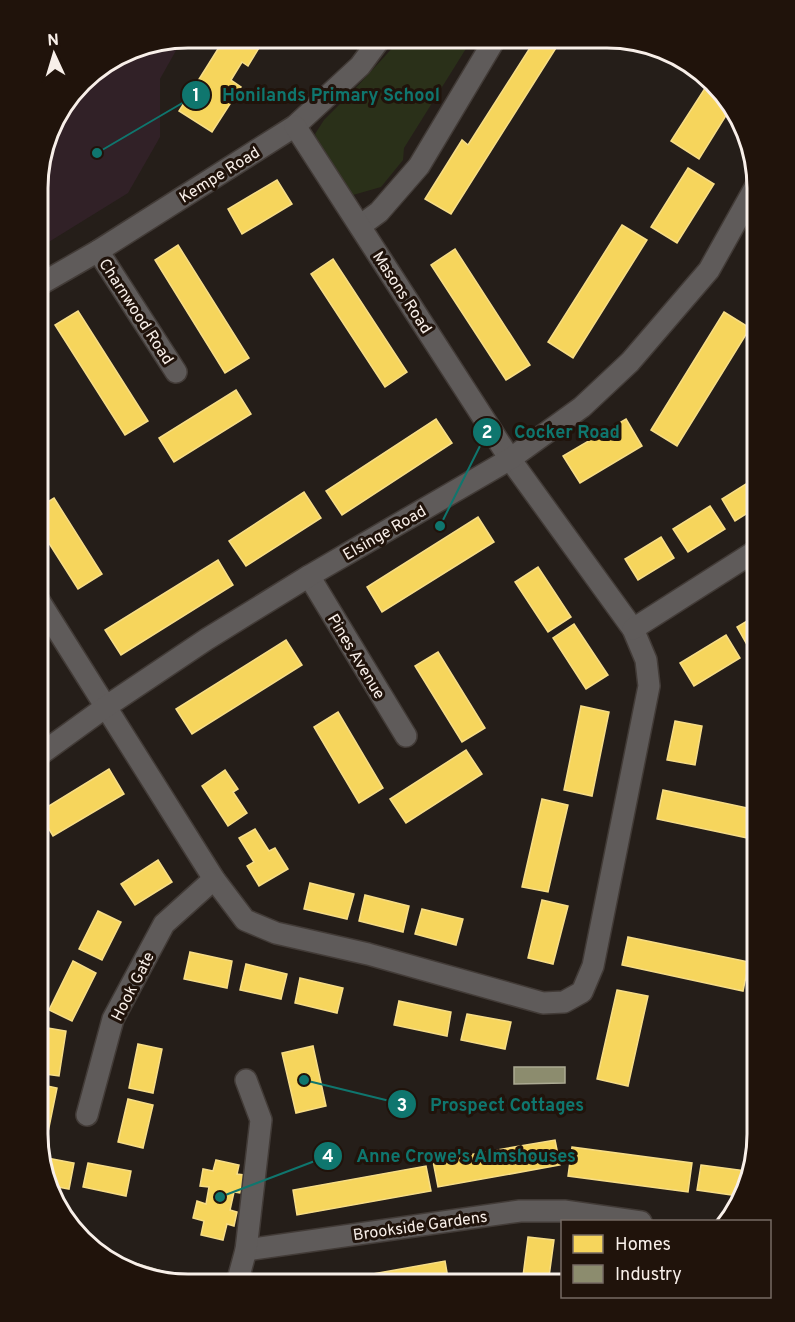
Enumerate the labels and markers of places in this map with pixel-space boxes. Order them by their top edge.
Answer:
callout: Honilands Primary School [181,77,452,113]
callout: Cocker Road [472,414,632,450]
callout: Prospect Cottages [387,1086,596,1122]
callout: Anne Crowe's Almshouses [313,1138,588,1174]

